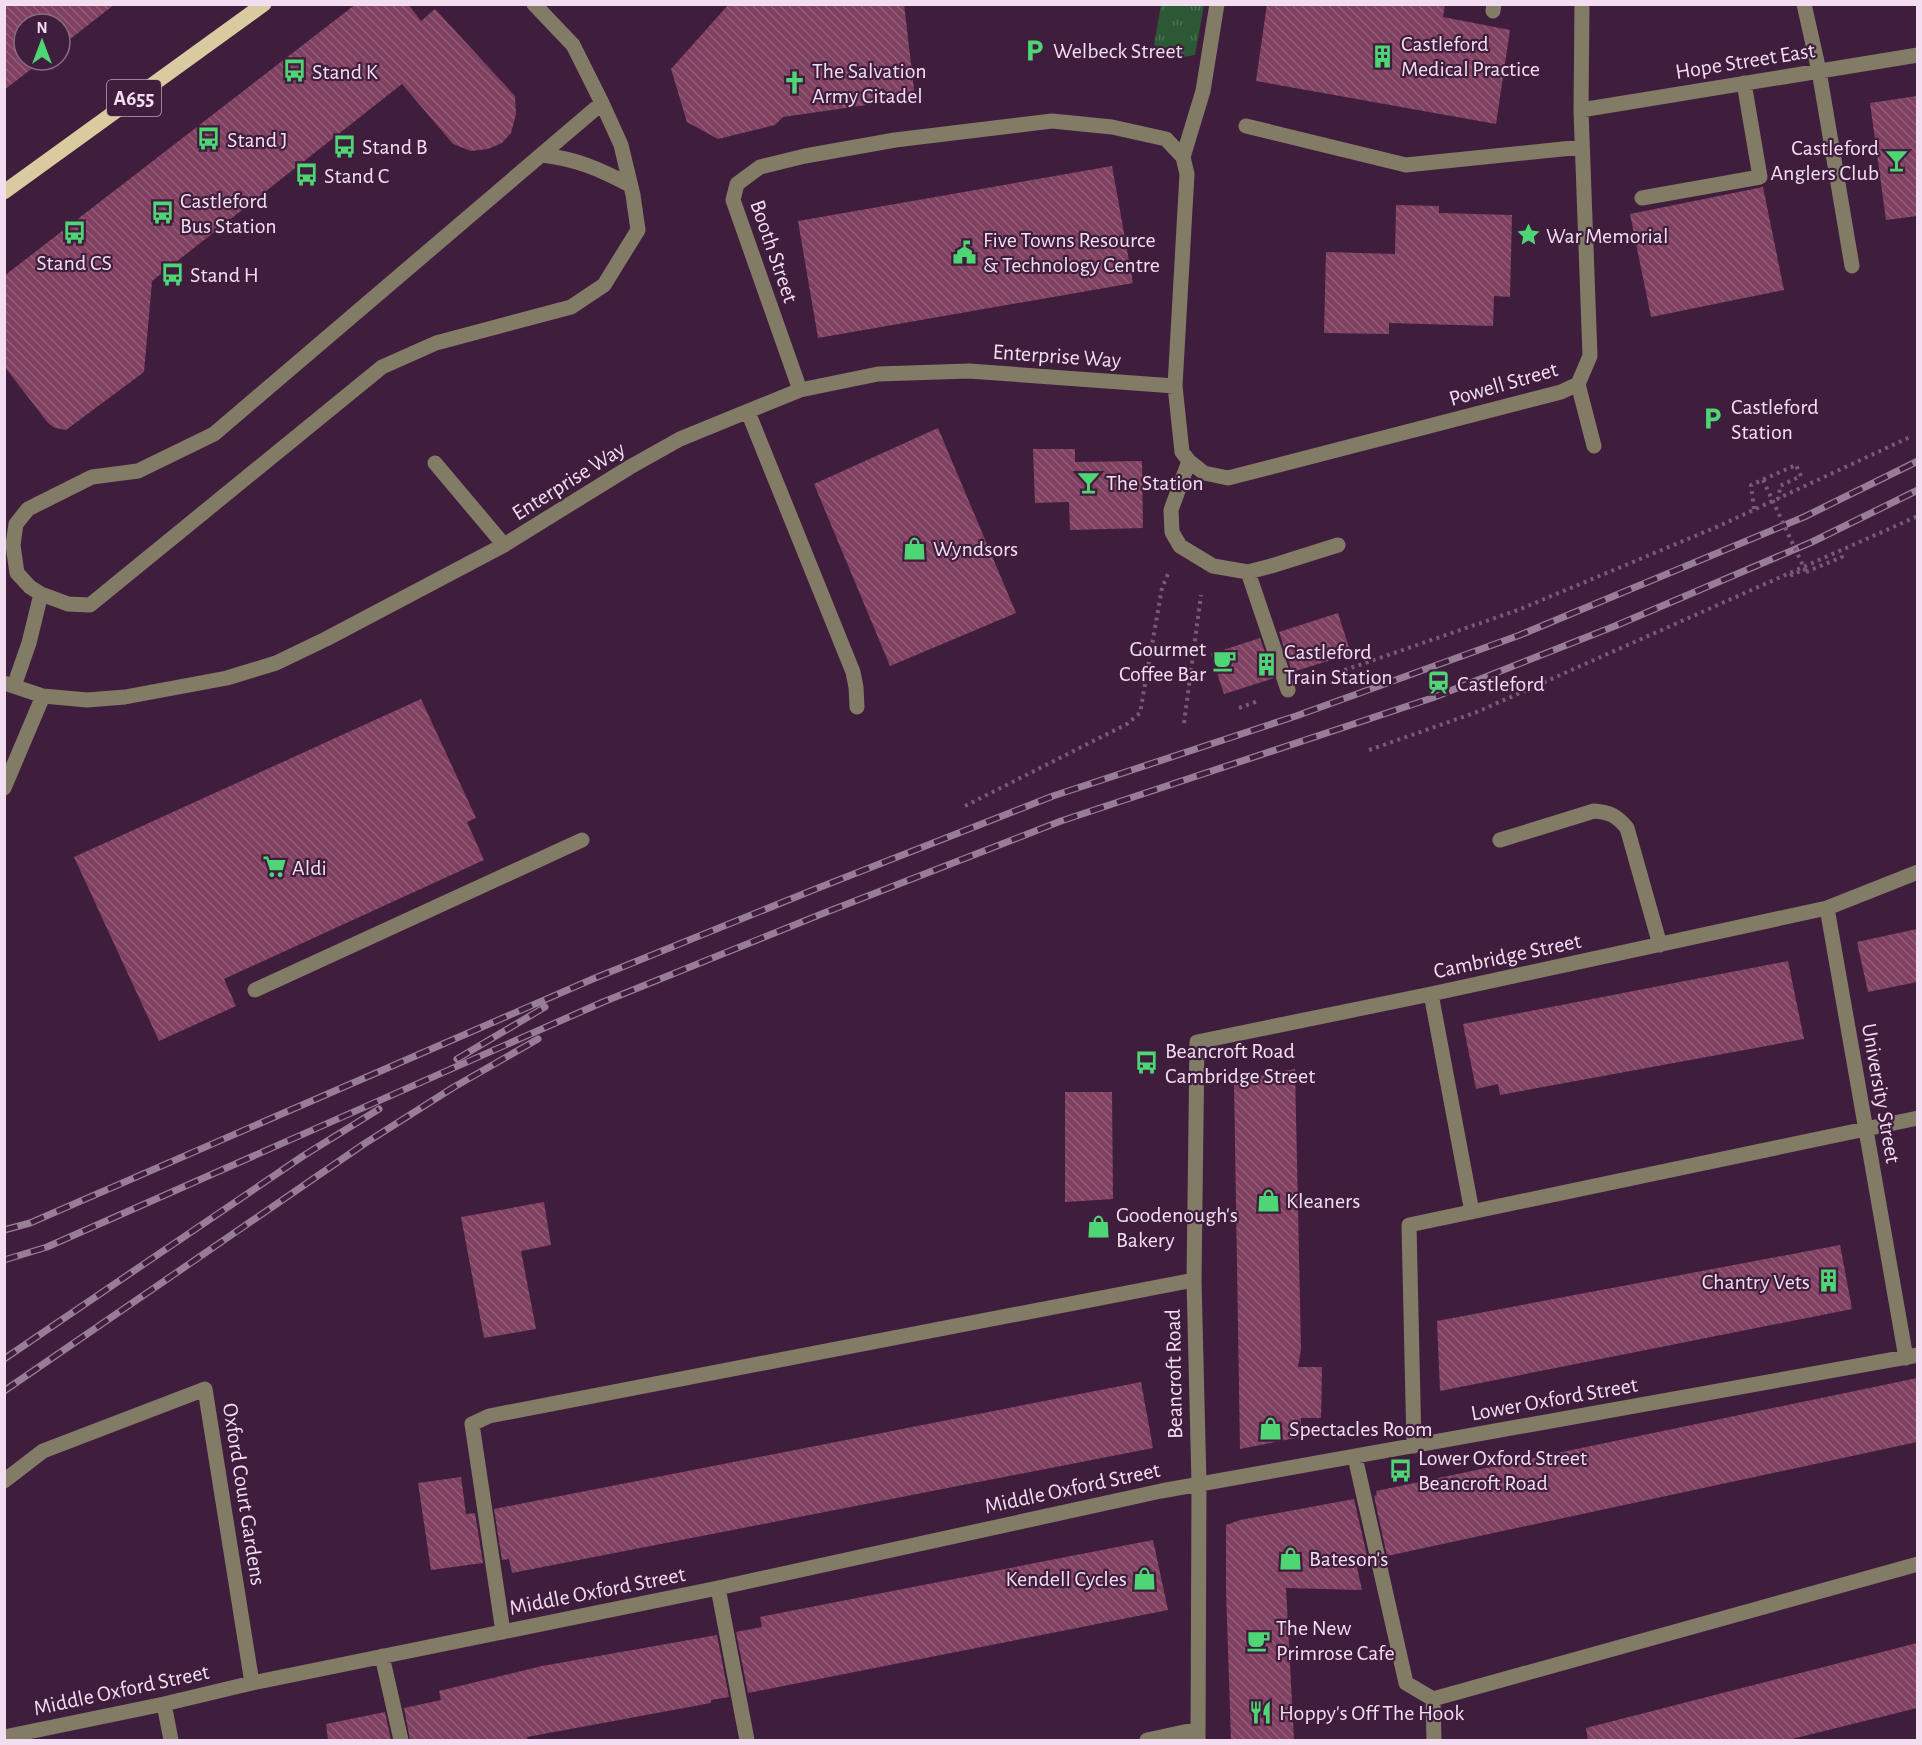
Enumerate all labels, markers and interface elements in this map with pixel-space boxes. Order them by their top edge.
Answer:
north arrow [12,12,72,72]
text: N [36,20,48,36]
place label: Castleford Medical Practice [1401,33,1540,80]
parking icon: Welbeck Street [1022,37,1048,63]
street label: Hope Street East [1674,39,1817,83]
place label: Welbeck Street [1053,40,1183,62]
building icon: Castleford Medical Practice [1370,43,1396,69]
bus stop icon: Stand K [281,58,307,84]
place label: The Salvation Army Citadel [812,60,927,107]
place label: Stand K [312,61,379,83]
church icon: The Salvation Army Citadel [781,70,807,96]
road number: A655 [107,80,161,116]
bus stop icon: Stand J [196,126,222,152]
place label: Stand J [227,129,288,151]
bus stop icon: Stand B [331,133,357,159]
place label: Stand B [362,136,428,158]
place label: Castleford Anglers Club [1771,137,1879,184]
bar icon: Castleford Anglers Club [1884,147,1910,173]
bus stop icon: Stand C [293,162,319,188]
place label: Stand C [324,165,389,187]
place label: Castleford Bus Station [180,190,277,237]
street label: Booth Street [746,197,802,306]
bus stop icon: Castleford Bus Station [149,200,175,226]
bus stop icon: Stand CS [61,220,87,246]
place icon: War Memorial [1515,222,1541,248]
place label: War Memorial [1546,225,1668,247]
place label: Five Towns Resource & Technology Centre [983,229,1160,276]
public building icon: Five Towns Resource & Technology Centre [952,239,978,265]
place label: Stand CS [36,252,112,274]
bus stop icon: Stand H [159,261,185,287]
place label: Stand H [190,264,259,286]
street label: Enterprise Way [992,341,1123,372]
street label: Powell Street [1446,358,1560,410]
place label: Castleford Station [1731,396,1819,443]
parking icon: Castleford Station [1700,406,1726,432]
street label: Enterprise Way [508,437,629,524]
bar icon: The Station [1075,469,1101,495]
place label: The Station [1106,472,1204,494]
shop icon: Wyndsors [902,535,928,561]
place label: Wyndsors [933,538,1018,560]
place label: Gourmet Coffee Bar [1119,638,1206,685]
place label: Castleford Train Station [1284,641,1393,688]
cafe icon: Gourmet Coffee Bar [1211,648,1237,674]
building icon: Castleford Train Station [1253,651,1279,677]
station icon: Castleford [1426,670,1452,696]
place label: Castleford [1457,673,1545,695]
supermarket icon: Aldi [261,854,287,880]
place label: Aldi [292,857,327,879]
street label: Cambridge Street [1431,930,1583,982]
street label: University Street [1858,1022,1904,1165]
place label: Beancroft Road Cambridge Street [1165,1040,1315,1087]
bus stop icon: Beancroft Road Cambridge Street [1134,1050,1160,1076]
shop icon: Kleaners [1255,1187,1281,1213]
place label: Kleaners [1286,1190,1360,1212]
place label: Goodenough's Bakery [1116,1204,1238,1251]
shop icon: Goodenough's Bakery [1085,1214,1111,1240]
building icon: Chantry Vets [1815,1268,1841,1294]
place label: Chantry Vets [1702,1271,1810,1293]
street label: Beancroft Road [1162,1309,1186,1439]
street label: Lower Oxford Street [1469,1373,1639,1424]
street label: Oxford Court Gardens [219,1402,269,1587]
shop icon: Spectacles Room [1258,1415,1284,1441]
place label: Spectacles Room [1289,1418,1433,1440]
place label: Lower Oxford Street Beancroft Road [1418,1447,1587,1494]
bus stop icon: Lower Oxford Street Beancroft Road [1387,1457,1413,1483]
street label: Middle Oxford Street [982,1459,1162,1517]
shop icon: Bateson's [1278,1545,1304,1571]
place label: Bateson's [1309,1548,1388,1570]
street label: Middle Oxford Street [507,1563,687,1619]
shop icon: Kendell Cycles [1132,1565,1158,1591]
place label: Kendell Cycles [1005,1568,1127,1590]
place label: The New Primrose Cafe [1276,1617,1395,1664]
cafe icon: The New Primrose Cafe [1245,1627,1271,1653]
street label: Middle Oxford Street [31,1661,211,1719]
restaurant icon: Hoppy's Off The Hook [1248,1699,1274,1725]
place label: Hoppy's Off The Hook [1279,1702,1464,1724]

